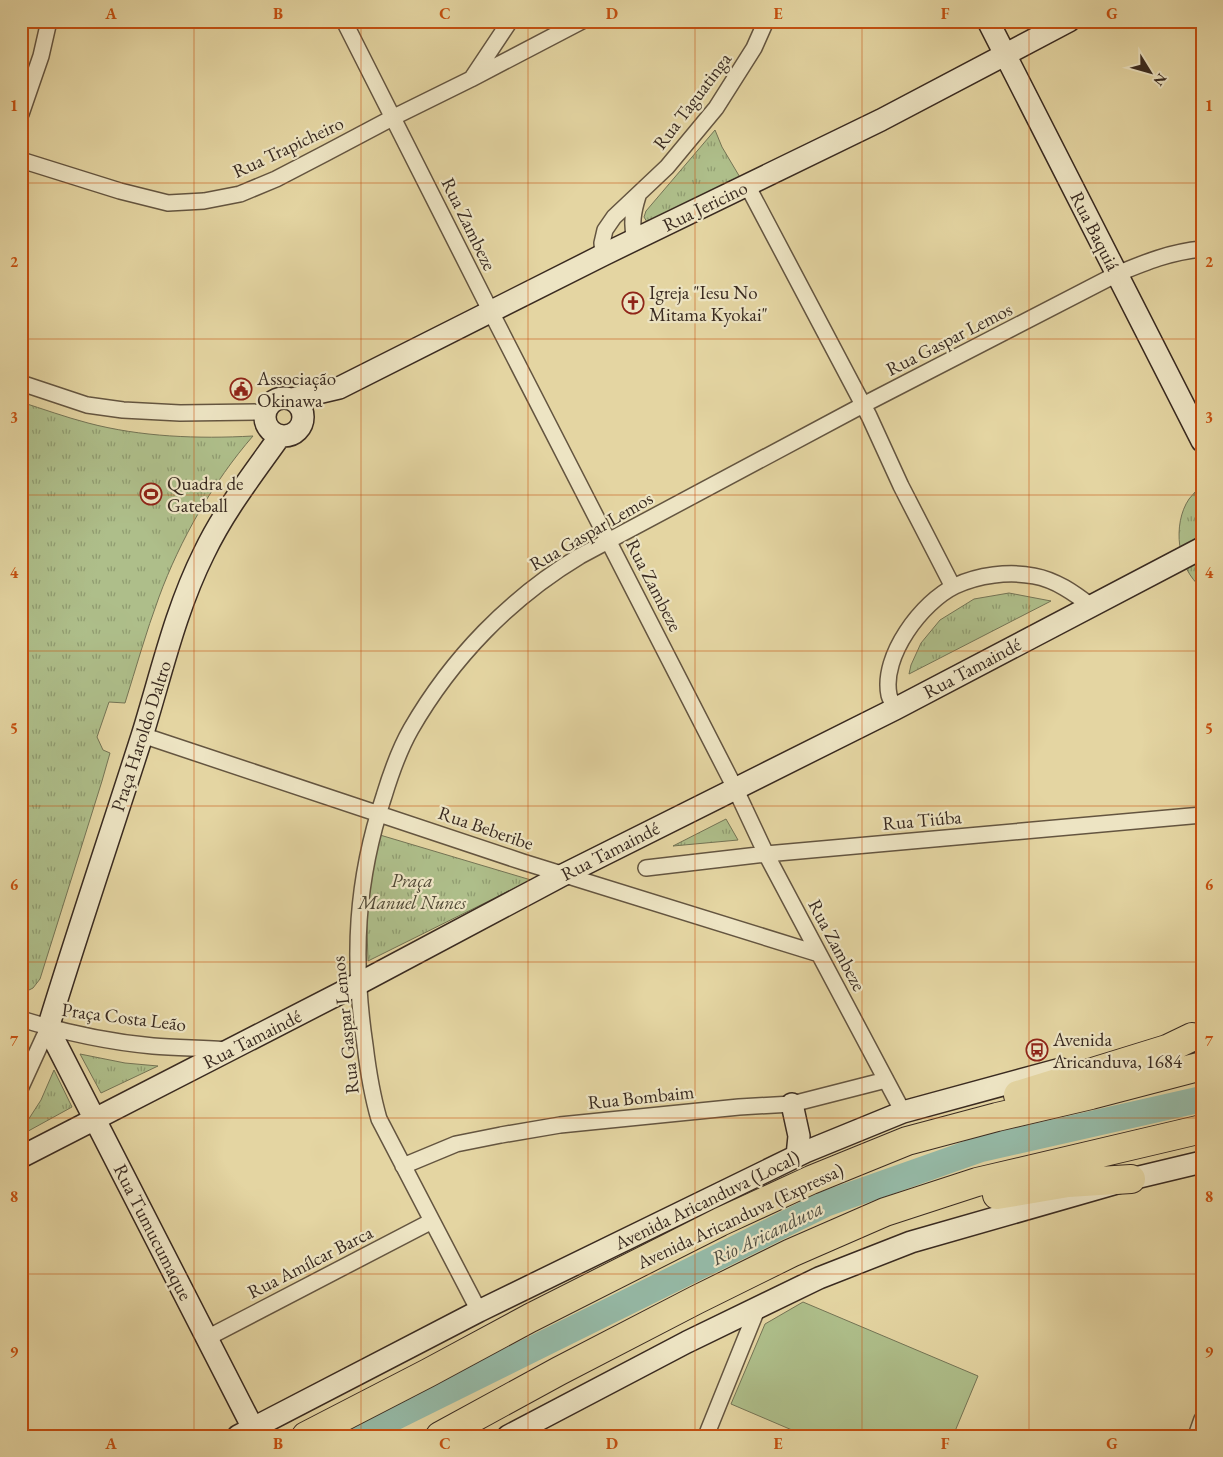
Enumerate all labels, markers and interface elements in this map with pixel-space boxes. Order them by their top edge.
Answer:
text: A [104,3,117,24]
text: B [273,3,283,24]
text: C [439,3,451,24]
text: D [606,3,618,24]
text: E [773,3,783,24]
text: F [941,3,950,24]
text: G [1106,3,1118,24]
street label: Rua Taguatinga [647,47,737,155]
north arrow [1126,48,1176,98]
text: N [1149,70,1171,90]
text: 1 [10,95,18,116]
text: 1 [1205,95,1213,116]
street label: Rua Trapicheiro [229,110,347,184]
street label: Rua Zambeze [436,173,502,275]
street label: Rua Jericino [658,175,752,237]
street label: Rua Baquiá [1064,187,1126,275]
text: 2 [10,251,19,272]
text: 2 [1205,251,1214,272]
place label: Igreja "Iesu No Mitama Kyokai" [649,280,768,327]
church icon: Igreja "Iesu No Mitama Kyokai" [621,291,645,315]
street label: Rua Gaspar Lemos [882,296,1016,382]
place label: Associação Okinawa [256,366,336,413]
public building icon: Associação Okinawa [229,377,253,401]
text: 3 [10,407,18,428]
text: 3 [1205,407,1213,428]
place label: Quadra de Gateball [167,471,243,518]
sports icon: Quadra de Gateball [139,482,163,506]
street label: Rua Gaspar Lemos [525,486,657,576]
street label: Rua Zambeze [620,535,688,635]
text: 4 [10,562,19,583]
text: 4 [1205,562,1214,583]
street label: Rua Tamaindé [919,632,1025,704]
street label: Praça Haroldo Daltro [105,657,177,815]
text: 5 [10,718,18,739]
text: 5 [1205,718,1213,739]
street label: Rua Beberibe [435,800,537,856]
street label: Rua Tiúba [881,804,963,836]
street label: Rua Tamaindé [557,815,663,887]
park label: Praça Manuel Nunes [357,868,467,915]
text: 6 [10,874,19,895]
text: 6 [1205,874,1214,895]
street label: Rua Zambeze [802,895,872,995]
street label: Rua Gaspar Lemos [325,955,365,1095]
street label: Praça Costa Leão [60,997,188,1037]
street label: Rua Tamaindé [199,1003,305,1075]
place label: Avenida Aricanduva, 1684 [1052,1027,1183,1074]
text: 7 [10,1030,19,1051]
text: 7 [1205,1030,1214,1051]
bus stop icon: Avenida Aricanduva, 1684 [1025,1038,1049,1062]
street label: Rua Bombaim [587,1079,696,1115]
street label: Avenida Aricanduva (Local) [609,1144,804,1256]
street label: Avenida Aricanduva (Expressa) [632,1157,847,1275]
street label: Rua Tumucumaque [108,1160,198,1304]
text: 8 [10,1186,18,1207]
text: 8 [1205,1186,1213,1207]
water label: Rio Aricanduva [707,1195,827,1271]
street label: Rua Amílcar Barca [243,1219,377,1304]
text: 9 [10,1341,19,1362]
text: 9 [1205,1341,1214,1362]
text: A [104,1433,117,1454]
text: B [273,1433,283,1454]
text: C [439,1433,451,1454]
text: D [606,1433,618,1454]
text: E [773,1433,783,1454]
text: F [941,1433,950,1454]
text: G [1106,1433,1118,1454]

